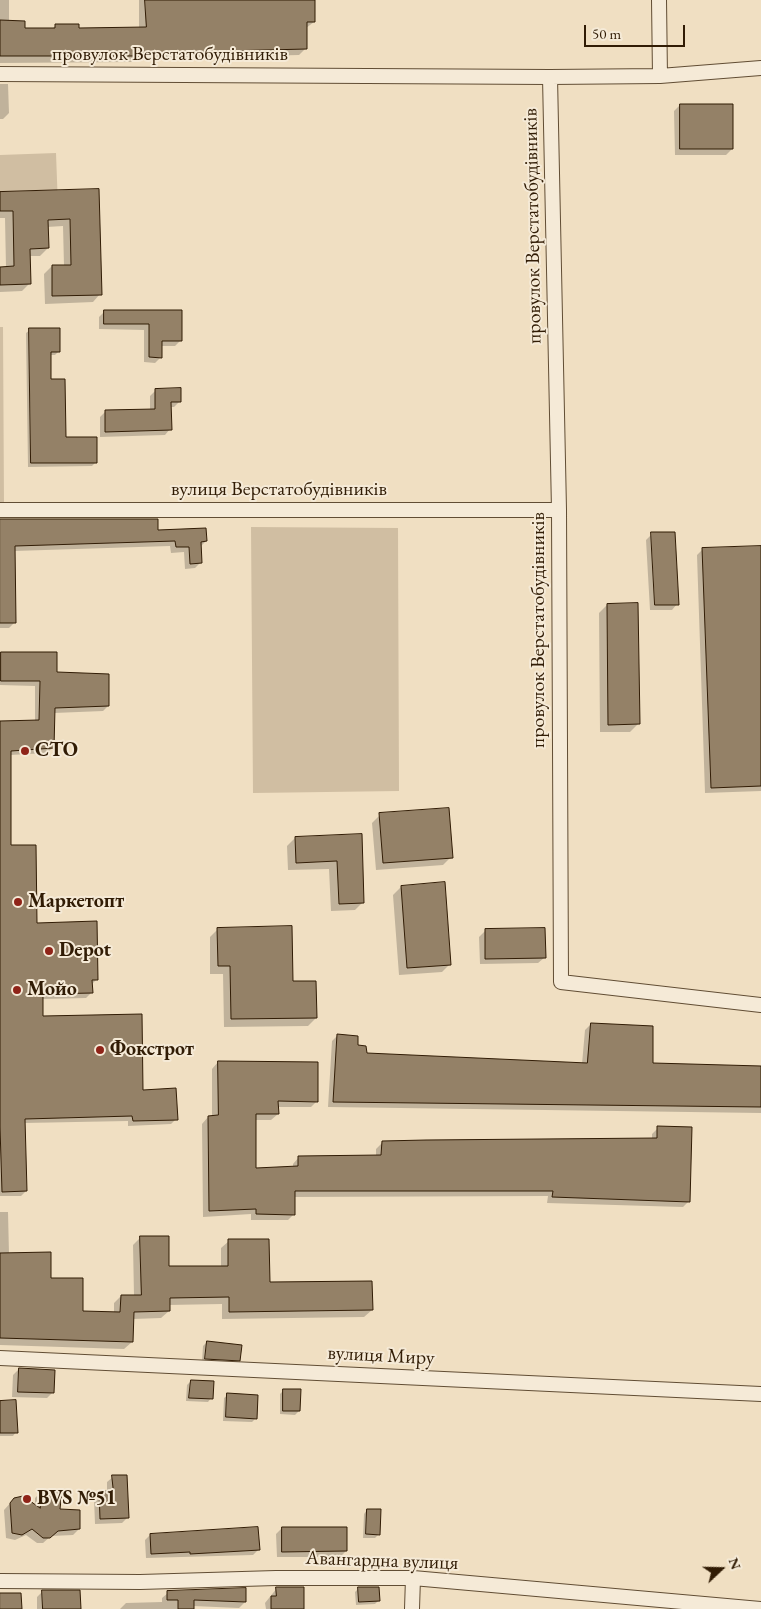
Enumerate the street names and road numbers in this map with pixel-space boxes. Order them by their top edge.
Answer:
street label: провулок Верстатобудівників [52,43,288,67]
street label: провулок Верстатобудівників [519,108,547,344]
street label: вулиця Верстатобудівників [171,478,387,502]
street label: провулок Верстатобудівників [527,512,551,748]
street label: вулиця Миру [327,1341,435,1371]
street label: Авангардна вулиця [305,1546,459,1576]

